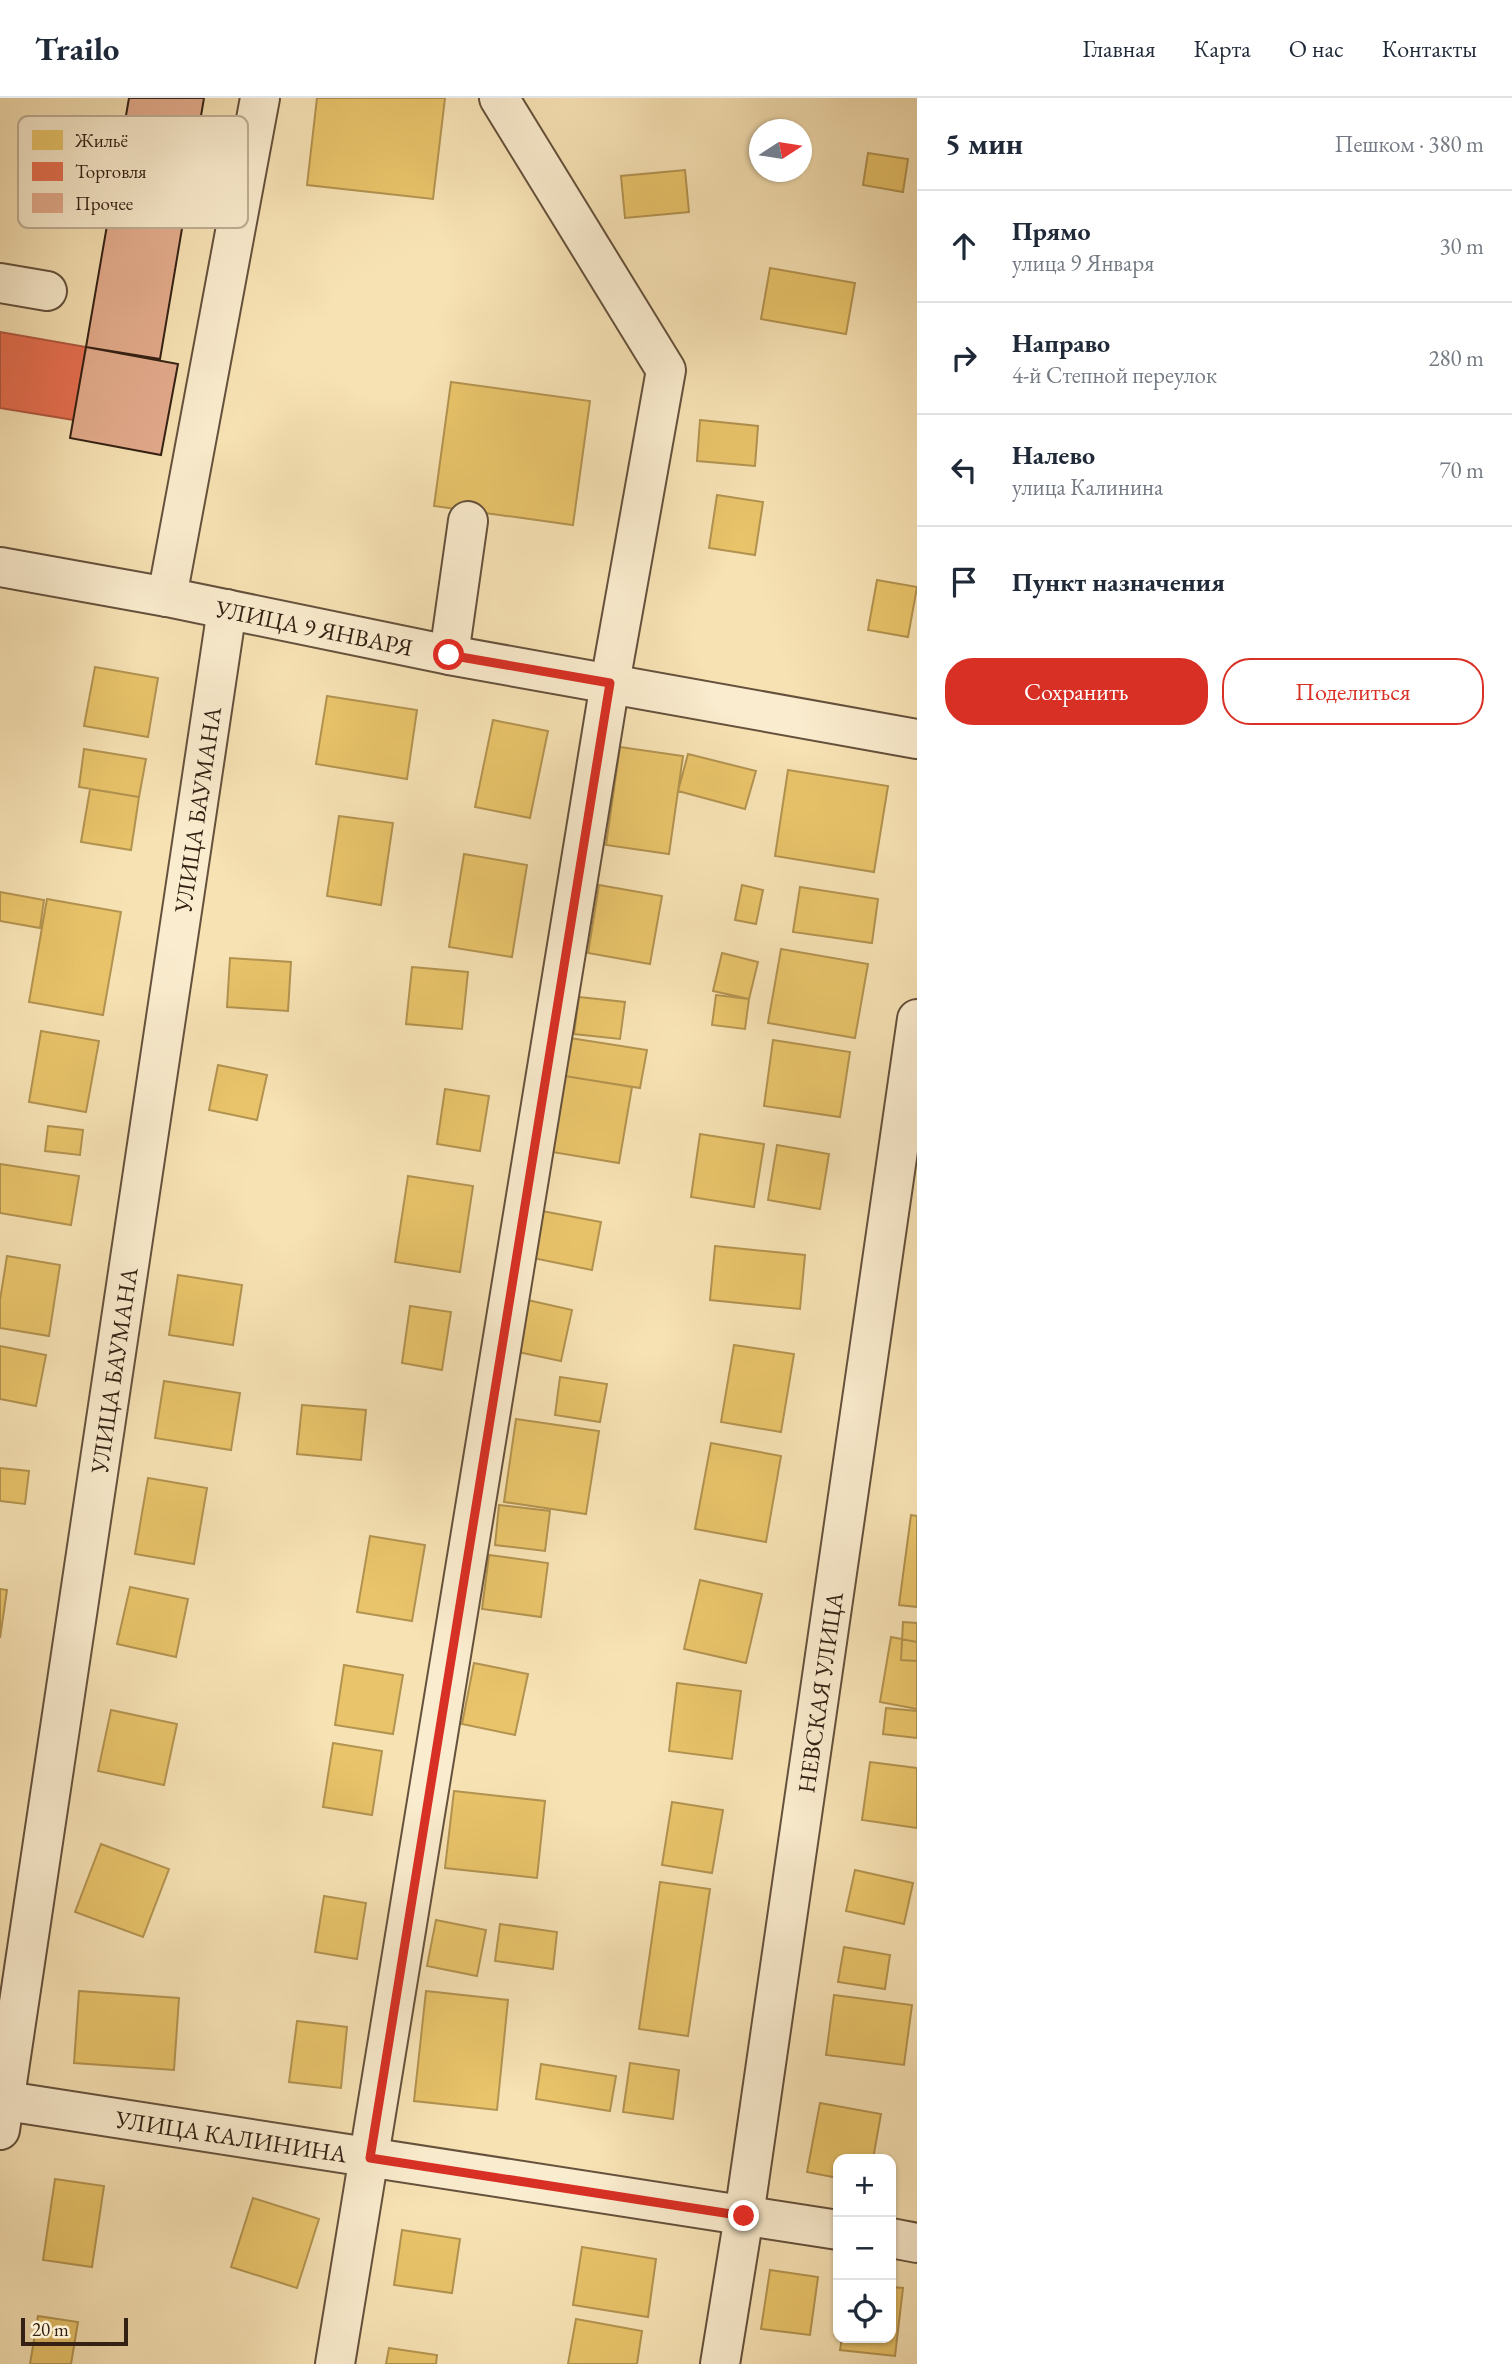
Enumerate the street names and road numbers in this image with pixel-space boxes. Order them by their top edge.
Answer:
street label: УЛИЦА 9 ЯНВАРЯ [212,592,416,663]
street label: УЛИЦА БАУМАНА [166,704,228,916]
street label: УЛИЦА БАУМАНА [83,1265,144,1477]
street label: НЕВСКАЯ УЛИЦА [790,1589,850,1795]
street label: УЛИЦА КАЛИНИНА [112,2102,349,2169]

